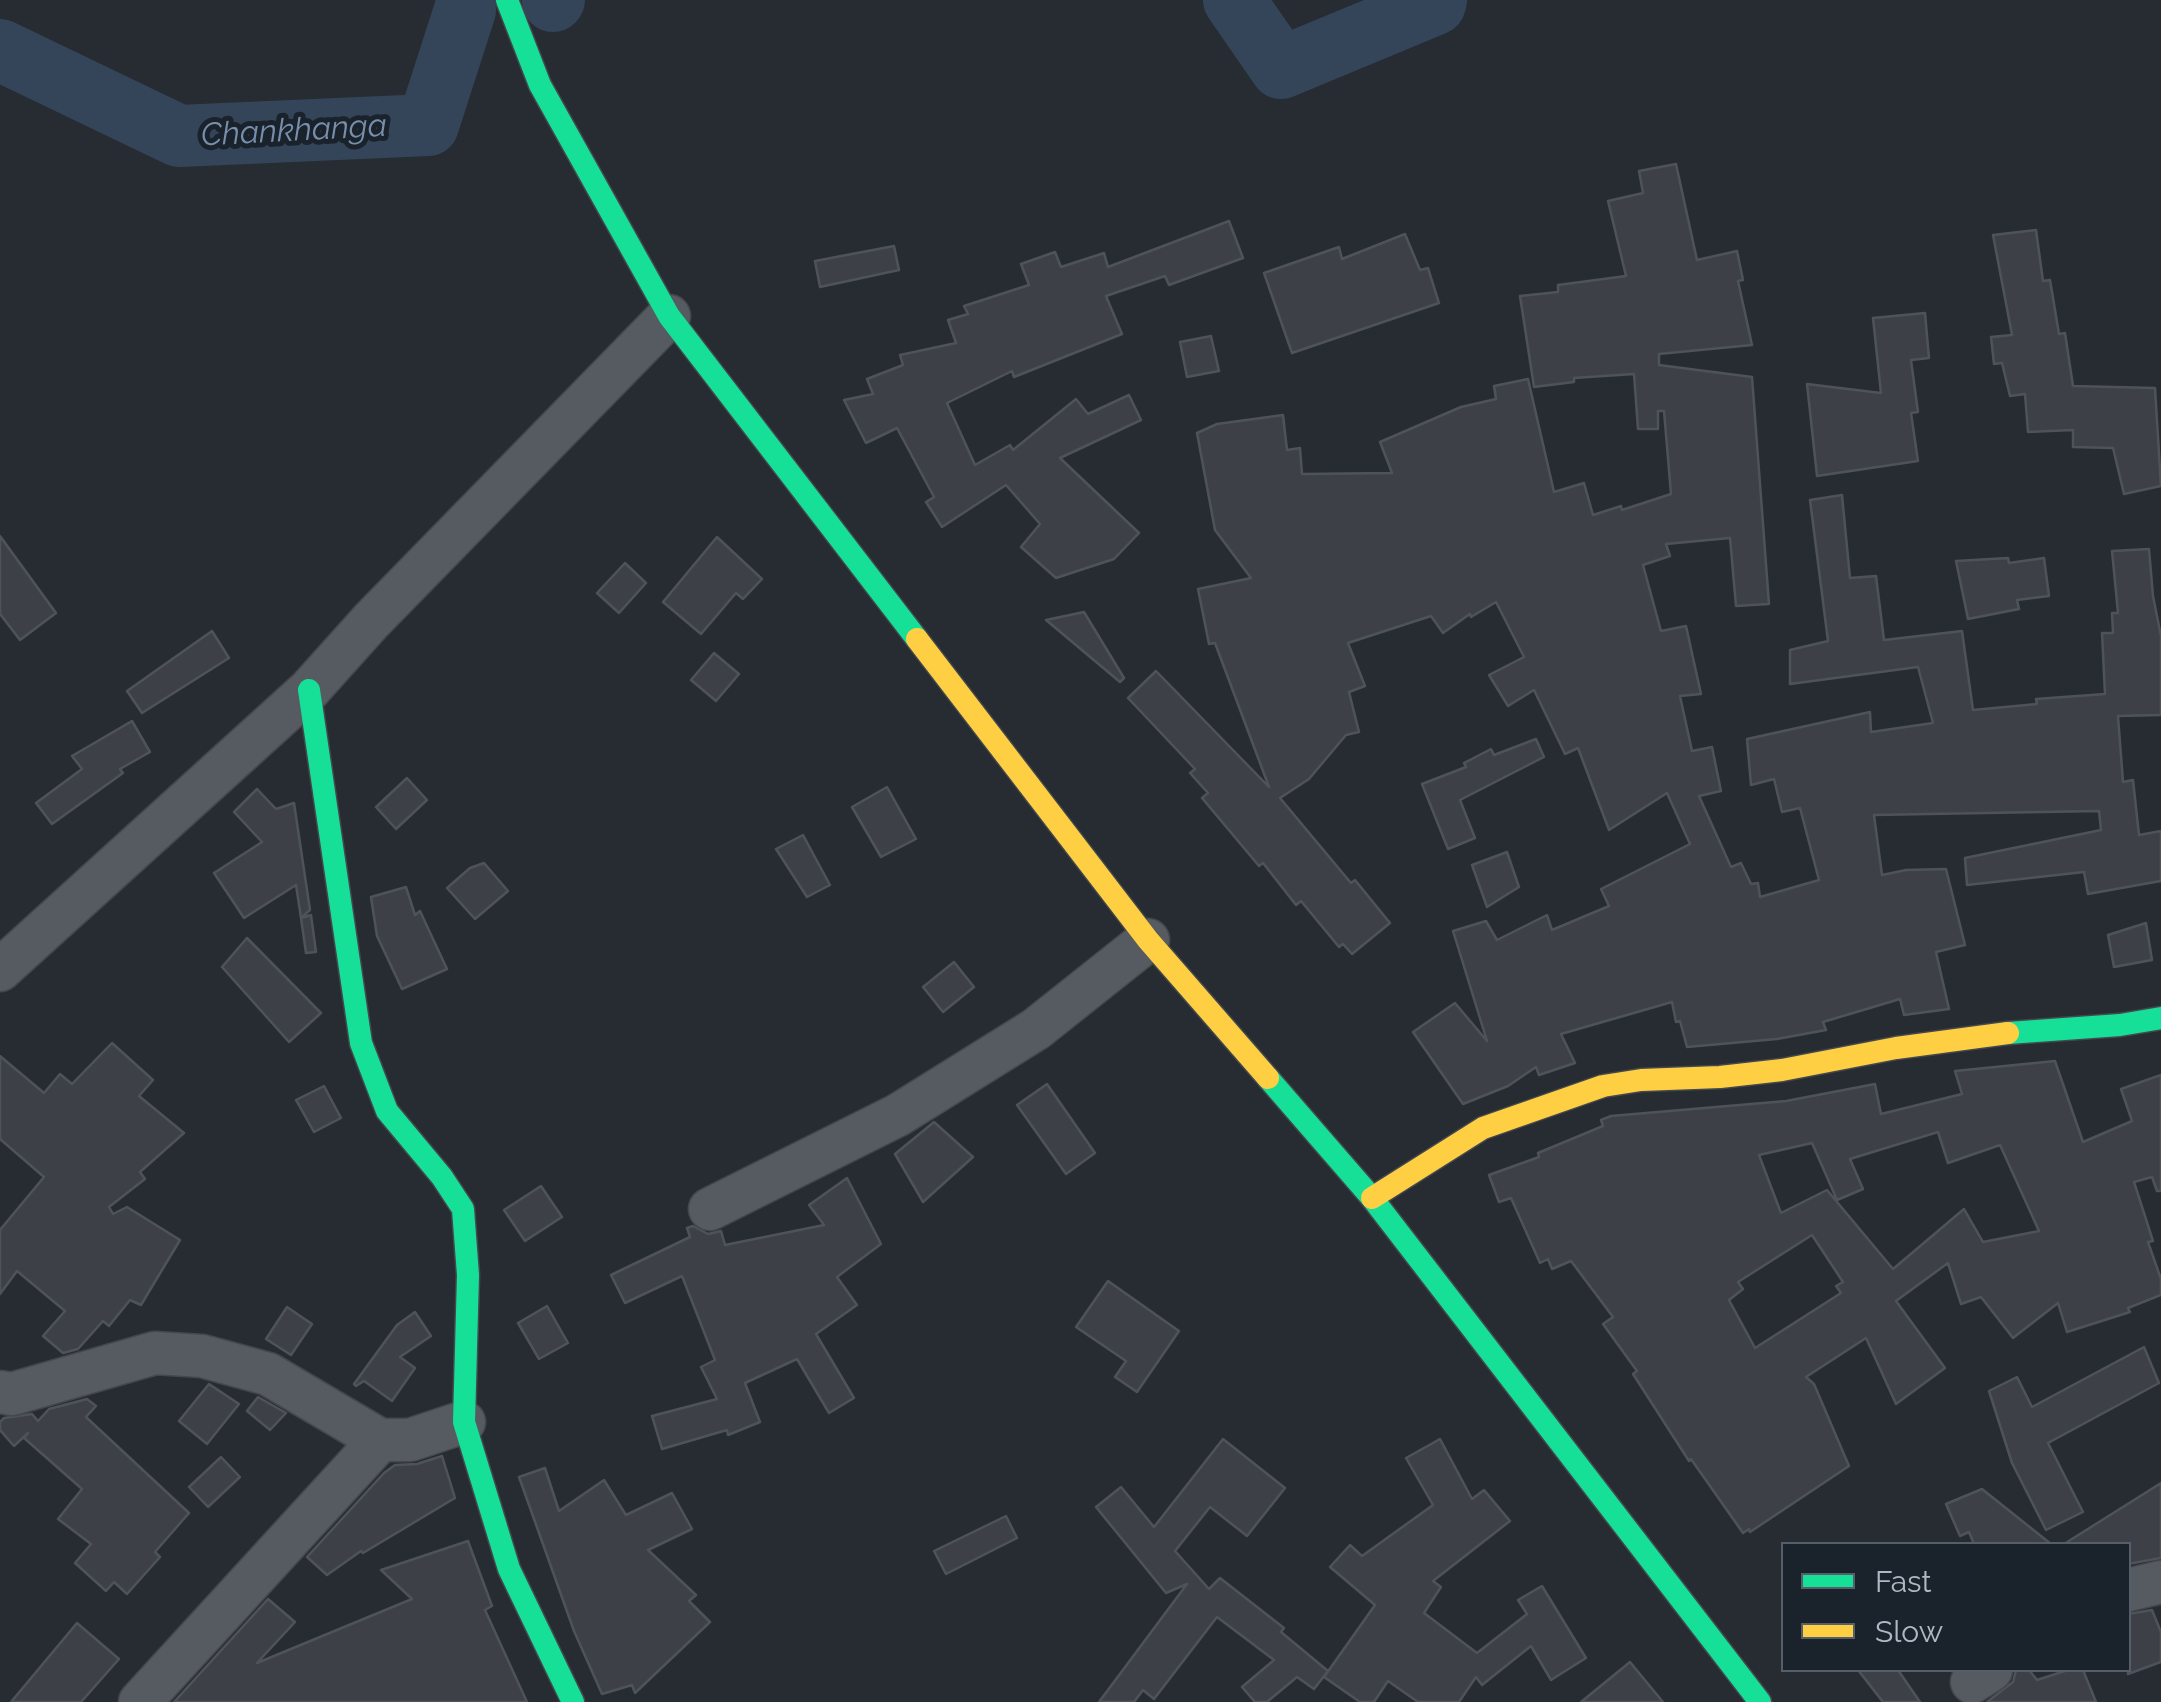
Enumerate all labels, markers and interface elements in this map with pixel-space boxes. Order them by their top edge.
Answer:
water label: Chankhanga [200,107,388,155]
legend [1781,1542,2131,1672]
text: Fast [1875,1564,1932,1599]
text: Slow [1875,1614,1943,1649]

